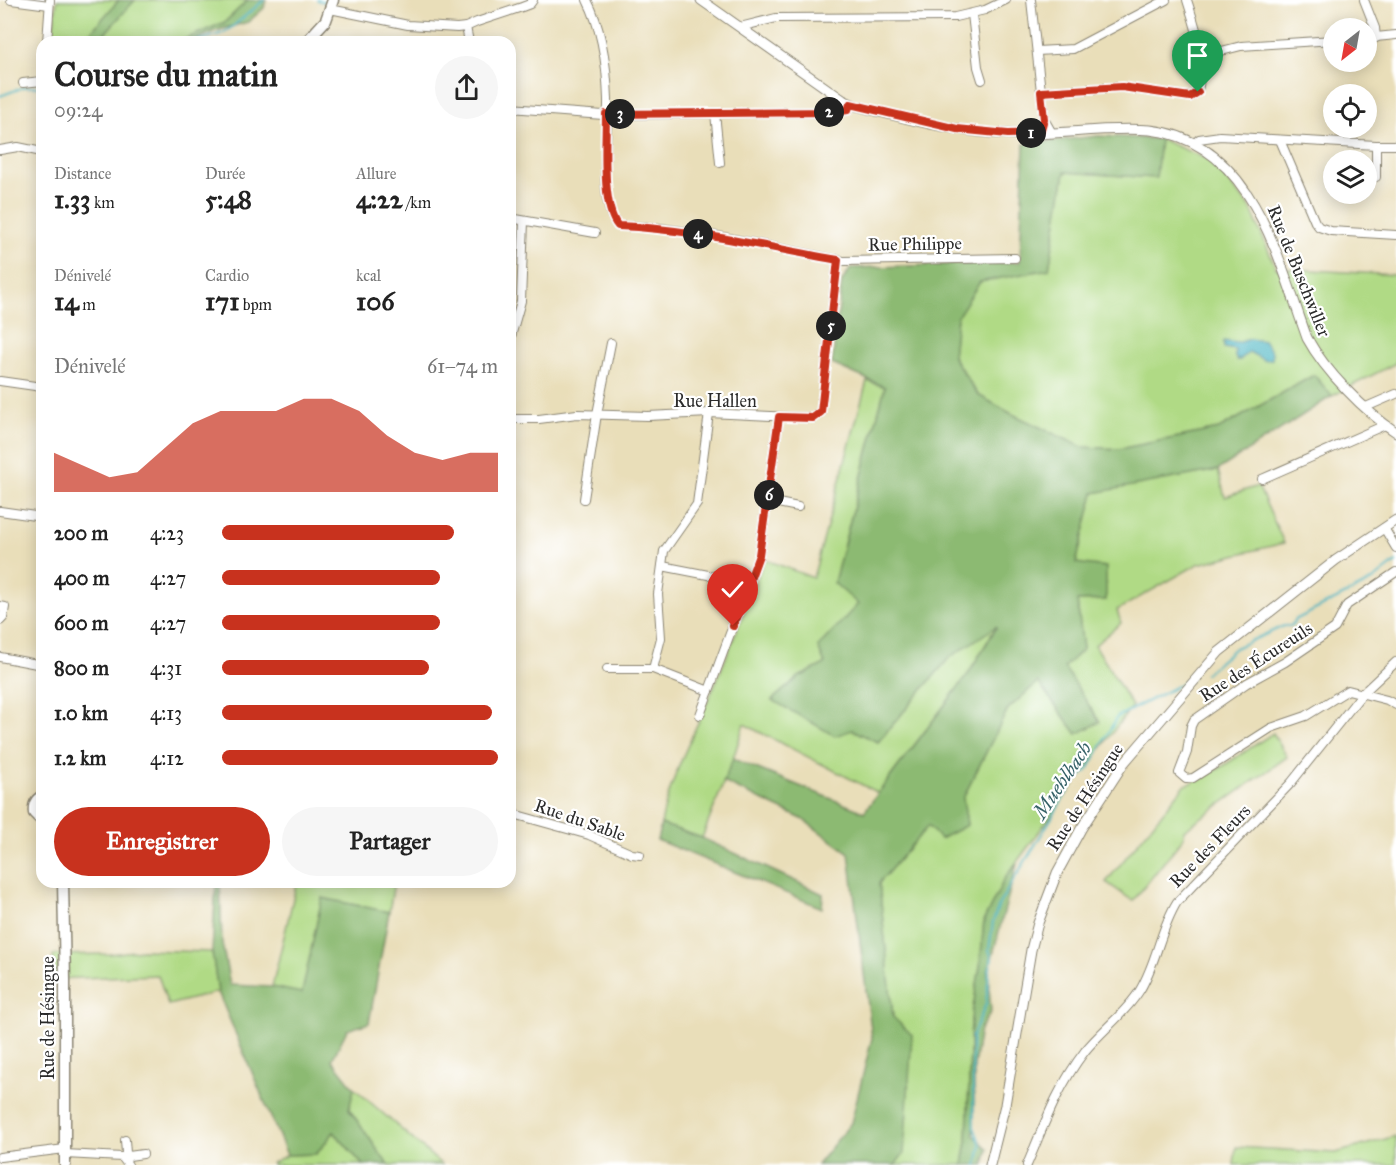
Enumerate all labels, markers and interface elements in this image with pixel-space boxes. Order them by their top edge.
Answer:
north arrow [1323,18,1377,72]
map controls [1323,18,1377,204]
pin [1172,30,1223,92]
icon: arrive [1181,39,1214,72]
text: Course du matin [54,55,278,95]
button: share [435,56,498,119]
button: locate [1323,84,1377,138]
pin: 2 [814,97,844,127]
text: 09:24 [54,98,102,122]
pin: 3 [605,99,635,129]
text: 2 [825,102,833,121]
text: 3 [617,104,623,123]
pin: 1 [1016,118,1046,148]
text: 1 [1028,123,1034,142]
button: layers [1323,150,1377,204]
text: Distance [54,164,111,183]
text: Durée [205,164,245,183]
text: Allure [356,164,396,183]
text: 1.33 [54,183,90,215]
text: 5:48 [205,183,252,215]
text: 4:22 [356,183,403,215]
text: km [90,193,115,212]
text: /km [403,193,431,212]
street label: Rue de Buschwiller [1263,202,1336,340]
pin: 4 [683,219,713,249]
text: 4 [694,224,702,243]
street label: Rue Philippe [868,232,962,256]
text: Dénivelé [54,266,111,285]
text: Cardio [205,266,249,285]
text: kcal [356,266,381,285]
text: 14 [54,285,79,317]
text: 171 [205,285,239,317]
text: 106 [356,285,395,317]
text: m [79,295,96,314]
text: bpm [239,295,272,314]
pin: 5 [816,311,846,341]
text: 5 [827,316,835,335]
text: Dénivelé [54,354,126,378]
text: 61–74 m [427,354,498,378]
street label: Rue Hallen [673,390,757,412]
pin: 6 [754,480,784,510]
text: 6 [765,485,773,504]
text: 200 m [54,521,108,545]
text: 4:23 [150,521,184,545]
pin [707,564,758,626]
text: 400 m [54,566,110,590]
text: 4:27 [150,566,186,590]
icon: check [716,573,749,606]
text: 600 m [54,611,109,635]
text: 4:27 [150,611,186,635]
street label: Rue des Écureuils [1194,616,1317,707]
text: 800 m [54,656,109,680]
text: 4:31 [150,656,182,680]
text: 1.0 km [54,701,108,725]
text: 4:13 [150,701,182,725]
water label: Muehlbach [1026,737,1097,825]
street label: Rue de Hésingue [1042,739,1129,855]
text: 1.2 km [54,746,106,770]
text: 4:12 [150,746,184,770]
street label: Rue du Sable [532,794,628,846]
street label: Rue des Fleurs [1165,800,1255,892]
button: Enregistrer [54,807,270,876]
button: Partager [282,807,498,876]
street label: Rue de Hésingue [37,956,60,1080]

